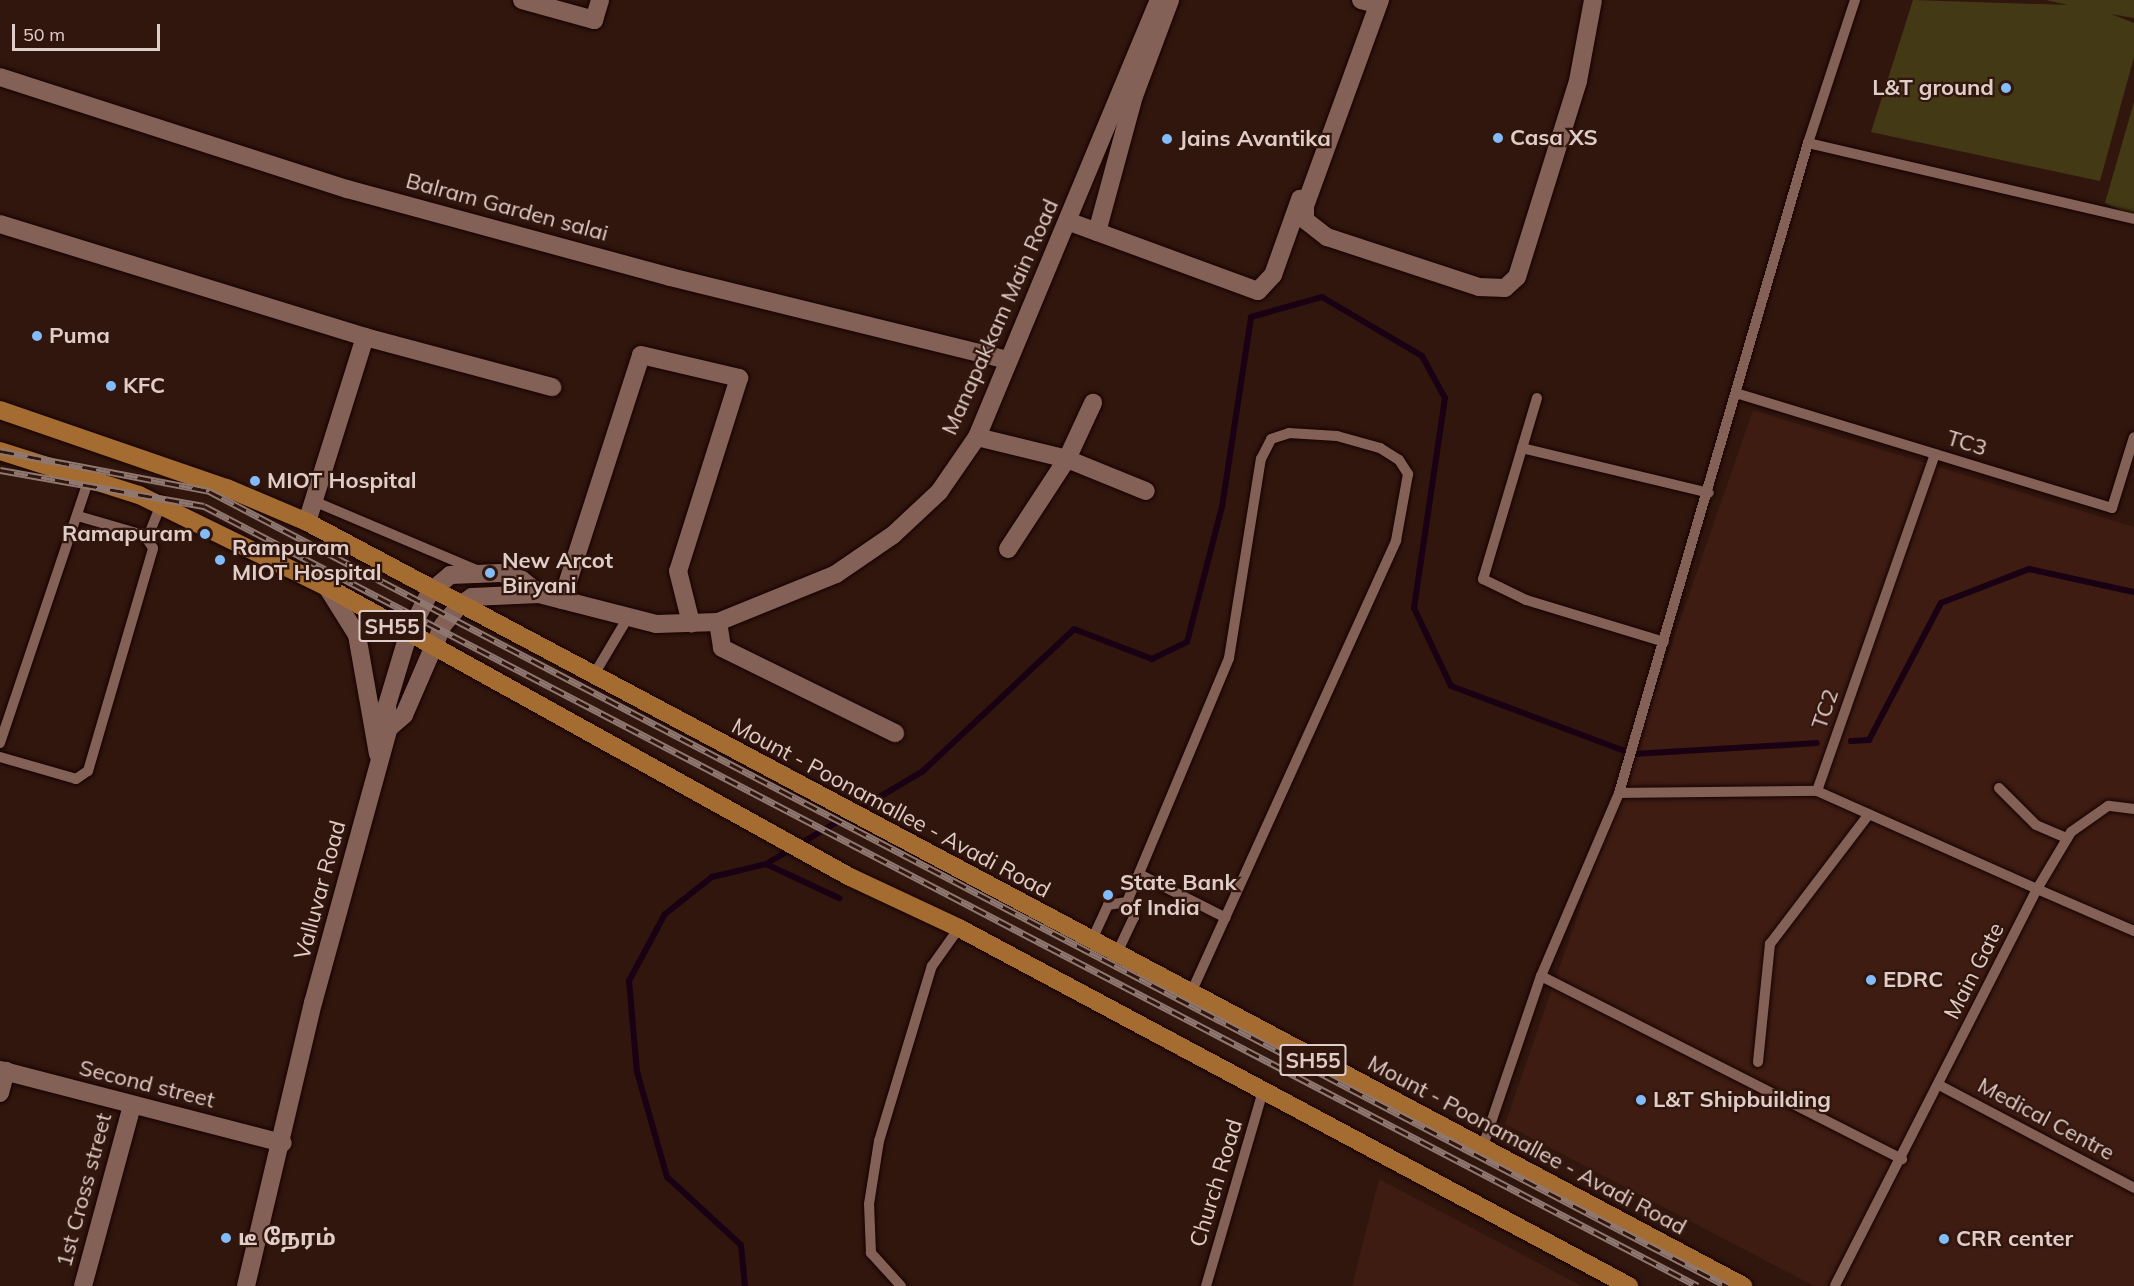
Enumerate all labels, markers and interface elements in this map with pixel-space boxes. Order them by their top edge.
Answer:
scale bar [15,12,164,50]
text: 50 m [23,23,65,46]
place label: L&T ground [1872,75,1994,101]
marker: L&T ground [1999,81,2013,95]
place label: Casa XS [1510,125,1598,151]
place label: Jains Avantika [1179,126,1331,152]
marker: Casa XS [1491,131,1505,145]
marker: Jains Avantika [1160,132,1174,146]
street label: Balram Garden salai [403,167,611,247]
street label: Manapakkam Main Road [936,195,1064,439]
place label: Puma [49,323,110,349]
marker: Puma [30,329,44,343]
place label: KFC [123,373,165,399]
marker: KFC [104,379,118,393]
street label: TC3 [1944,424,1990,462]
place label: MIOT Hospital [267,468,417,494]
marker: MIOT Hospital [248,474,262,488]
place label: Ramapuram [62,521,193,547]
marker: Ramapuram [198,527,212,541]
place label: Rampuram MIOT Hospital [232,534,382,586]
place label: New Arcot Biryani [502,547,613,598]
marker: Rampuram MIOT Hospital [213,553,227,567]
marker: New Arcot Biryani [483,566,497,580]
road number: SH55 [358,608,426,644]
street label: TC2 [1806,686,1844,732]
street label: Mount - Poonamallee - Avadi Road [727,713,1055,903]
street label: Valluvar Road [289,818,351,962]
place label: State Bank of India [1120,869,1237,920]
marker: State Bank of India [1101,888,1115,902]
street label: Main Gate [1938,918,2010,1024]
place label: EDRC [1883,967,1943,993]
marker: EDRC [1864,973,1878,987]
road number: SH55 [1278,1042,1348,1078]
street label: Mount - Poonamallee - Avadi Road [1363,1050,1691,1240]
street label: Second street [77,1054,217,1114]
street label: Medical Centre [1973,1072,2119,1166]
place label: L&T Shipbuilding [1653,1087,1831,1113]
marker: L&T Shipbuilding [1634,1093,1648,1107]
street label: 1st Cross street [51,1110,117,1270]
street label: Church Road [1184,1116,1248,1250]
place label: டீ நேரம் [238,1225,336,1251]
place label: CRR center [1956,1226,2073,1252]
marker: டீ நேரம் [219,1231,233,1245]
marker: CRR center [1937,1232,1951,1246]

